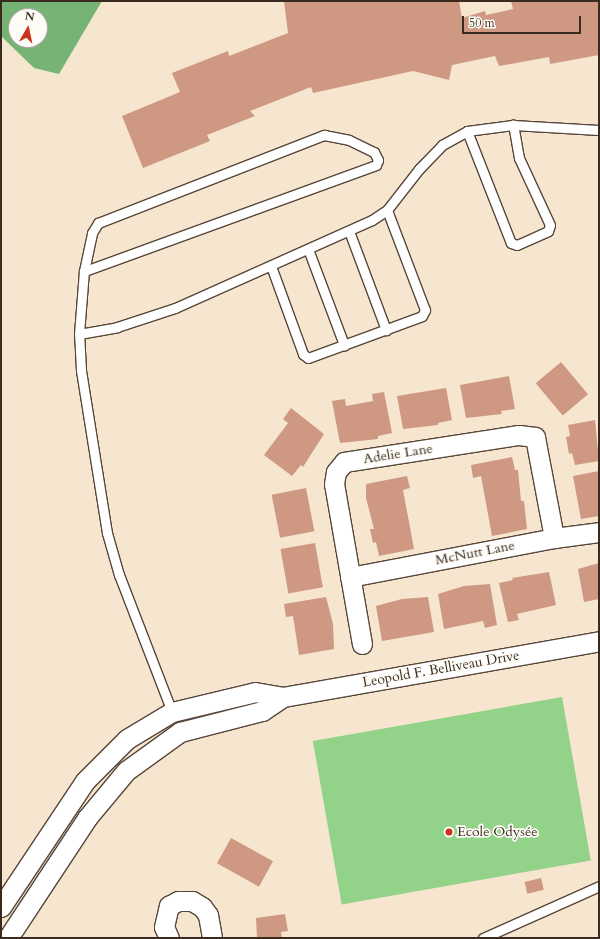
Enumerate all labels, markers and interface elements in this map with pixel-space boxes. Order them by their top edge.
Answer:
north arrow [8,8,48,48]
text: N [24,8,36,25]
scale bar [464,8,583,34]
text: 50 m [469,15,495,31]
street label: Adelie Lane [362,440,434,468]
street label: McNutt Lane [434,537,516,569]
street label: Leopold F. Belliveau Drive [361,647,521,691]
place label: Ecole Odysée [457,824,538,840]
marker: Ecole Odysée [444,827,454,837]

